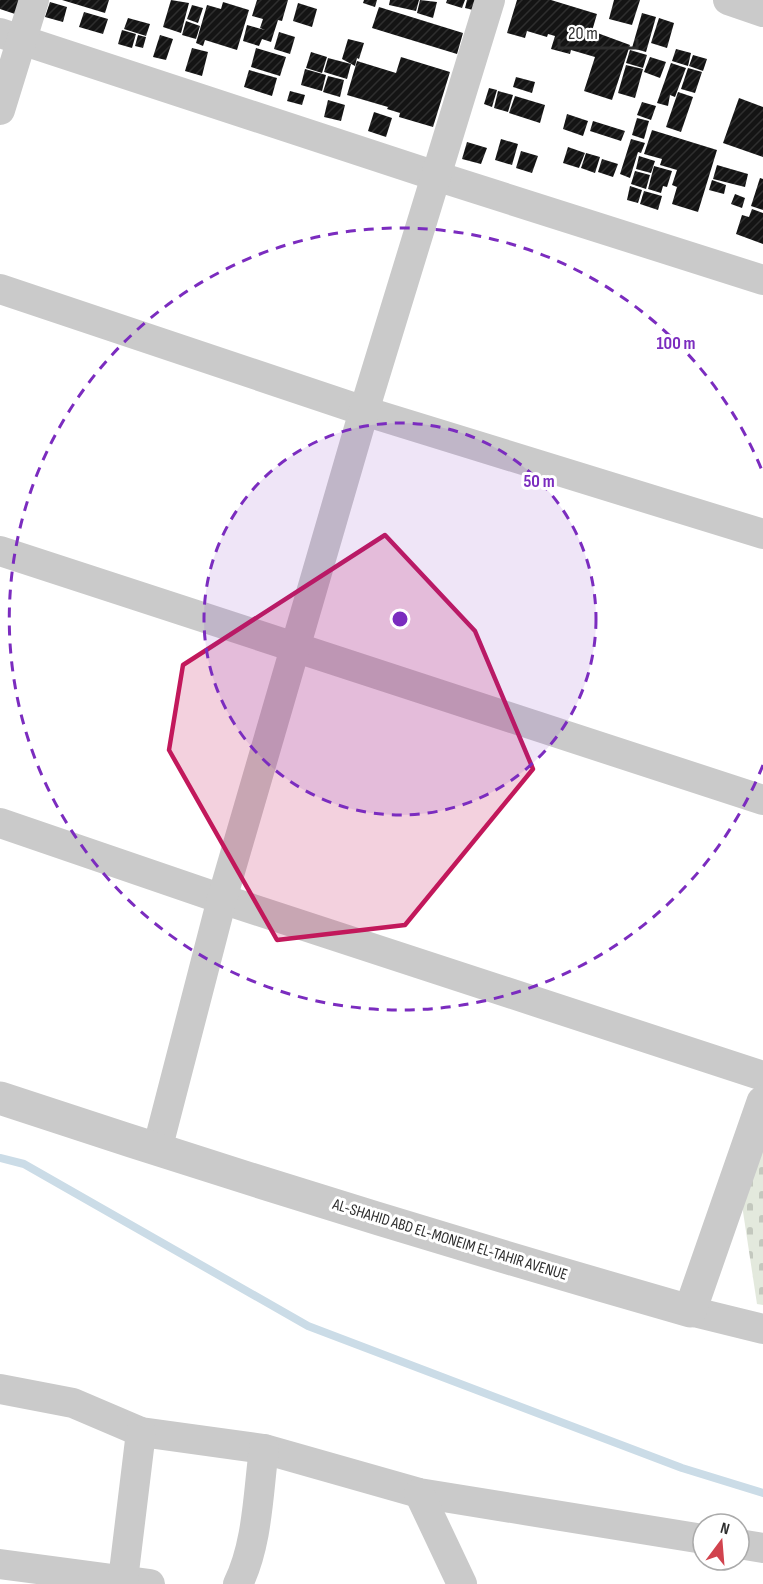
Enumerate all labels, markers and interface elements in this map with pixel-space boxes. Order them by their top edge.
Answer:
scale bar [559,12,637,50]
text: 20 m [568,23,598,44]
text: 100 m [657,333,696,354]
text: 50 m [523,471,555,492]
centre of rings [390,609,410,629]
street label: AL-SHAHID ABD EL-MONEIM EL-TAHIR AVENUE [329,1195,570,1285]
north arrow [691,1512,751,1572]
text: N [718,1519,731,1539]

